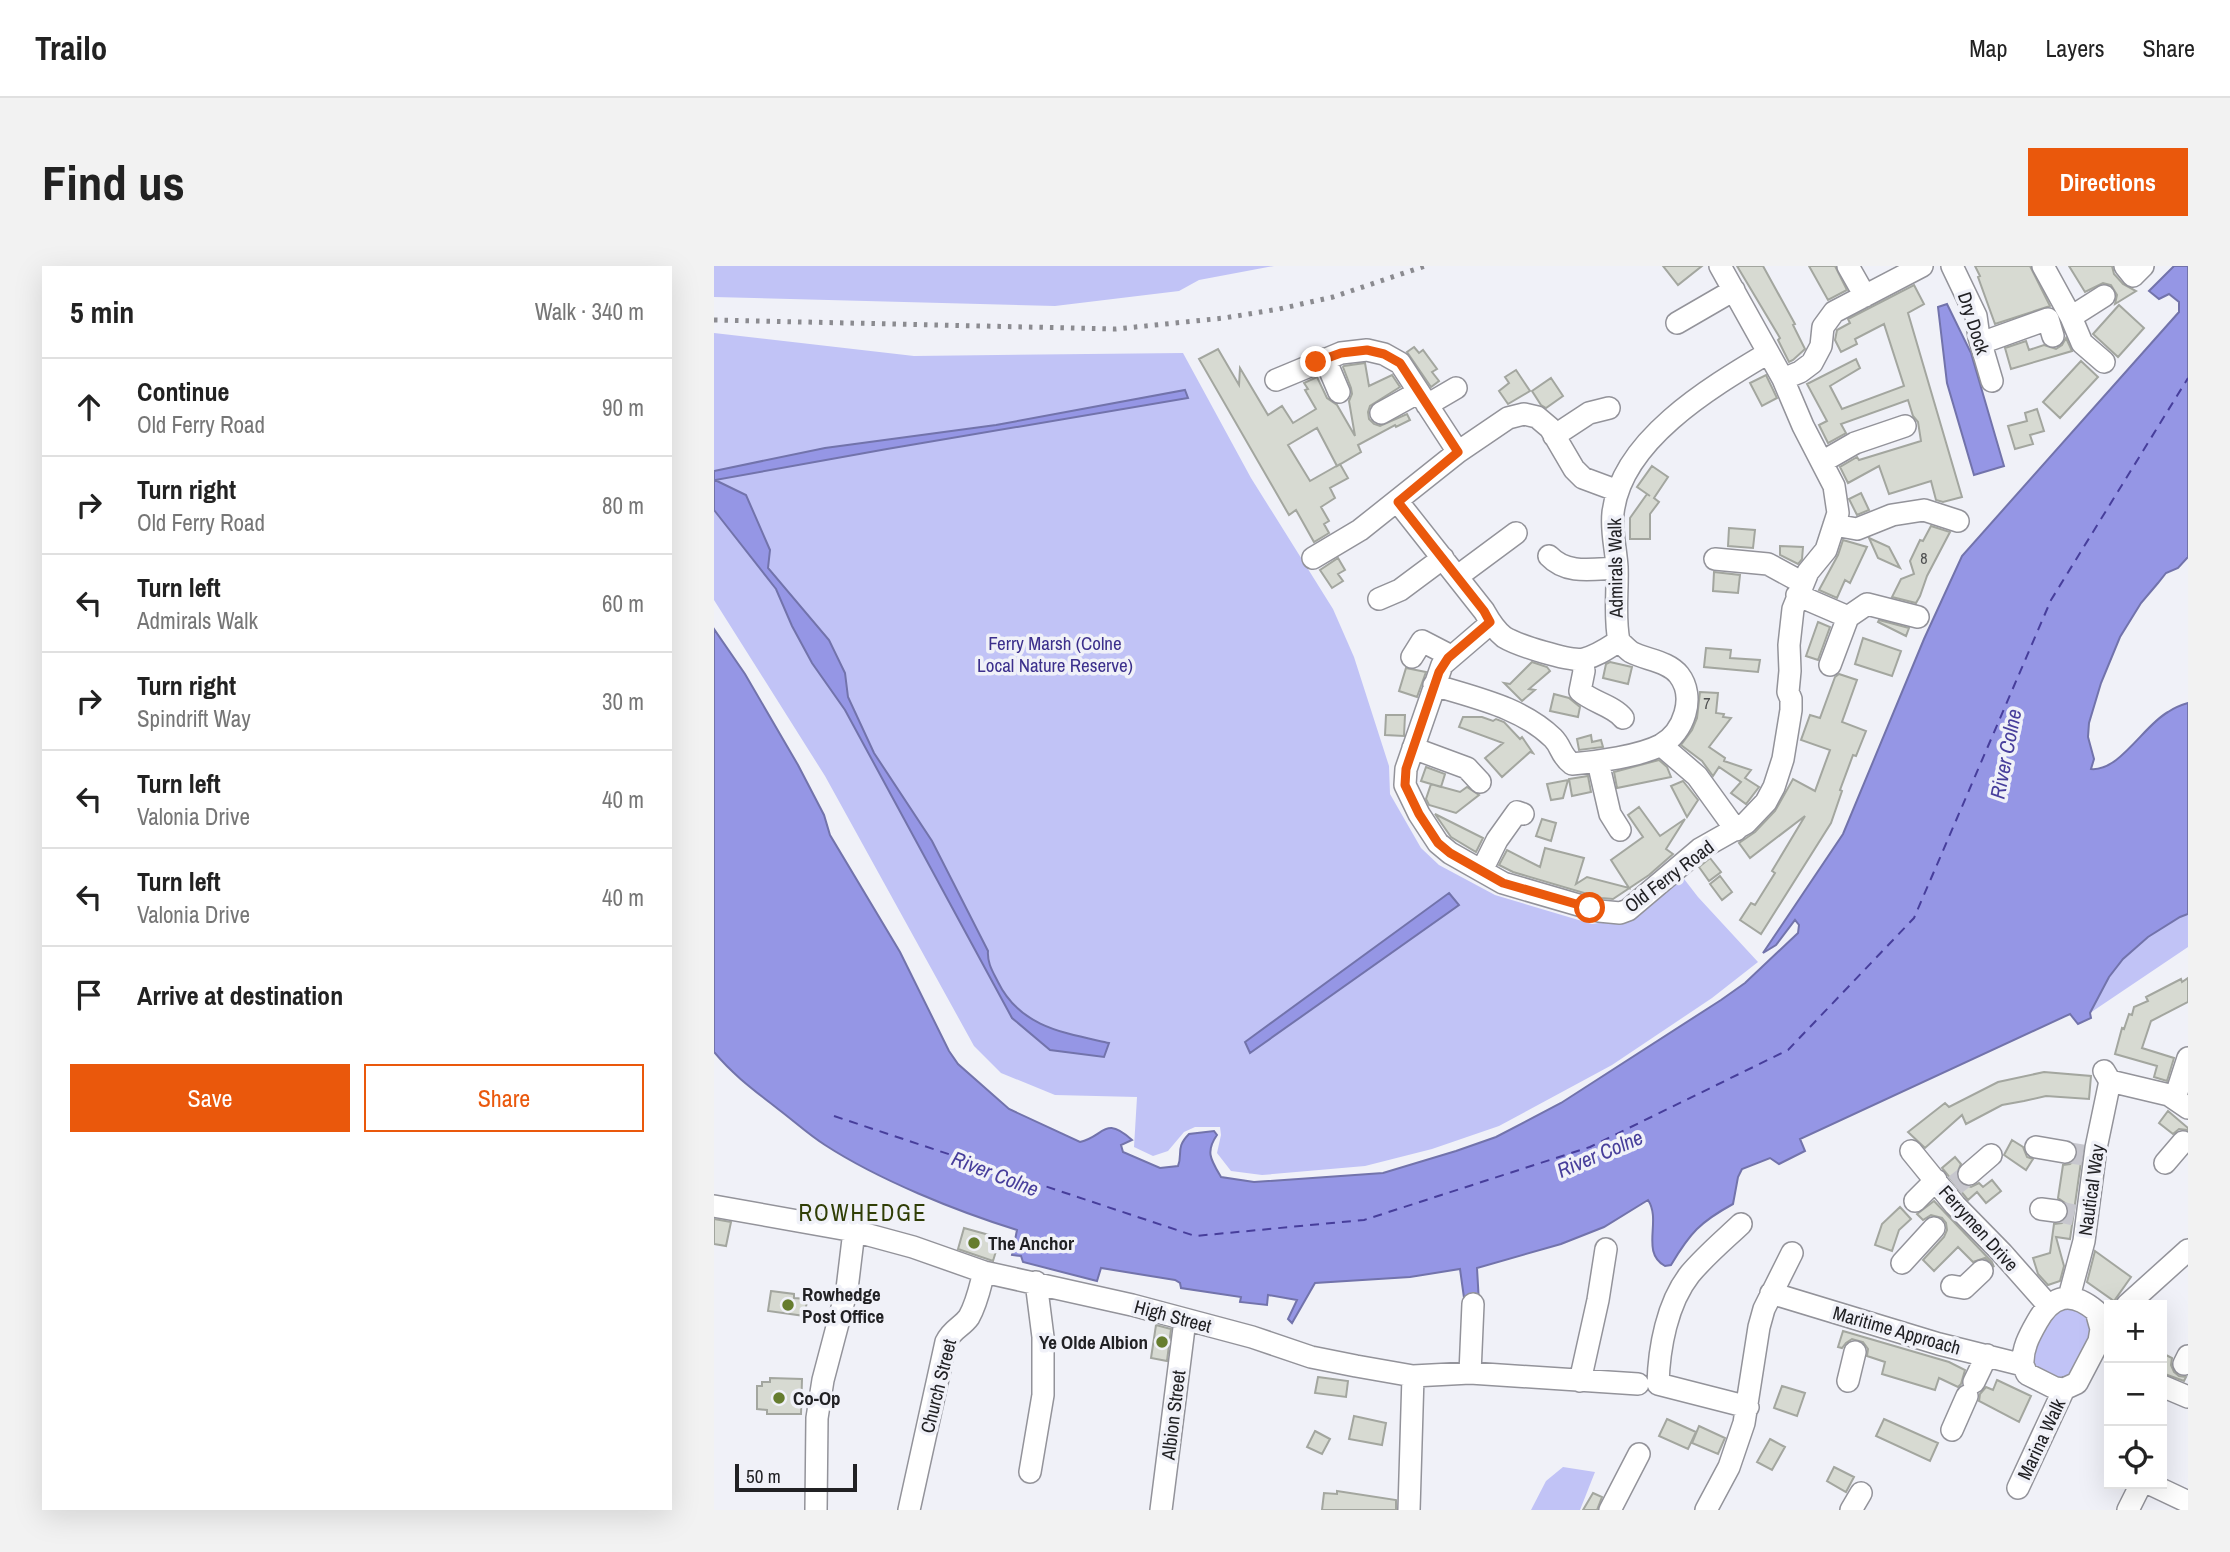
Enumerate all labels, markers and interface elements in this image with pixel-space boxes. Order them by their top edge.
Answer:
text: Trailo [35,26,107,70]
text: Map [1969,32,2007,64]
text: Layers [2045,32,2104,64]
text: Share [2142,32,2195,64]
button: Directions [2028,148,2188,216]
text: Find us [42,149,185,215]
street label: Dry Dock [1952,289,1996,358]
text: 5 min [70,292,134,332]
text: Walk · 340 m [535,296,644,327]
route end [1300,346,1331,377]
text: Continue [137,374,229,409]
icon: ahead [70,388,108,426]
text: 90 m [602,392,644,423]
text: Old Ferry Road [137,409,265,440]
text: Turn right [137,472,236,507]
icon: right [70,486,108,524]
text: 80 m [602,490,644,521]
text: Old Ferry Road [137,507,265,538]
street label: Admirals Walk [1601,518,1629,619]
house number: 8 [1920,547,1928,569]
text: Turn left [137,570,221,605]
icon: left [70,584,108,622]
text: 60 m [602,588,644,619]
text: Admirals Walk [137,605,258,636]
park label: Ferry Marsh (Colne Local Nature Reserve) [977,630,1133,678]
text: Turn right [137,668,236,703]
icon: right [70,682,108,720]
text: 30 m [602,686,644,717]
house number: 7 [1703,692,1711,714]
text: Spindrift Way [137,703,251,734]
water label: River Colne [1983,707,2028,801]
text: Turn left [137,766,221,801]
icon: left [70,780,108,818]
text: 40 m [602,784,644,815]
text: Valonia Drive [137,801,250,832]
street label: Old Ferry Road [1619,834,1719,918]
text: Turn left [137,864,221,899]
icon: left [70,878,108,916]
text: 40 m [602,882,644,913]
route start [1574,892,1605,923]
text: Valonia Drive [137,899,250,930]
icon: arrive [70,976,108,1014]
text: Arrive at destination [137,978,343,1013]
button: Save [70,1064,350,1132]
button: Share [364,1064,644,1132]
water label: River Colne [1552,1122,1647,1185]
street label: Nautical Way [2072,1142,2110,1237]
water label: River Colne [948,1144,1043,1203]
street label: Ferrymen Drive [1933,1179,2025,1277]
district label: ROWHEDGE [798,1197,928,1228]
place label: The Anchor [988,1230,1074,1256]
marker: The Anchor [966,1235,982,1251]
place label: Rowhedge Post Office [802,1281,885,1329]
street label: High Street [1132,1293,1215,1339]
marker: Rowhedge Post Office [780,1297,796,1313]
street label: Maritime Approach [1830,1299,1964,1361]
map controls [2104,1300,2167,1489]
button: + [2104,1300,2167,1363]
place label: Ye Olde Albion [1039,1329,1148,1355]
marker: Ye Olde Albion [1154,1334,1170,1350]
street label: Church Street [914,1336,962,1436]
button: − [2104,1363,2167,1426]
street label: Albion Street [1154,1368,1191,1462]
place label: Co-Op [793,1385,841,1411]
marker: Co-Op [771,1390,787,1406]
street label: Marina Walk [2011,1394,2071,1484]
button: locate [2104,1426,2167,1489]
scale bar [735,1461,858,1493]
text: 50 m [746,1463,781,1489]

